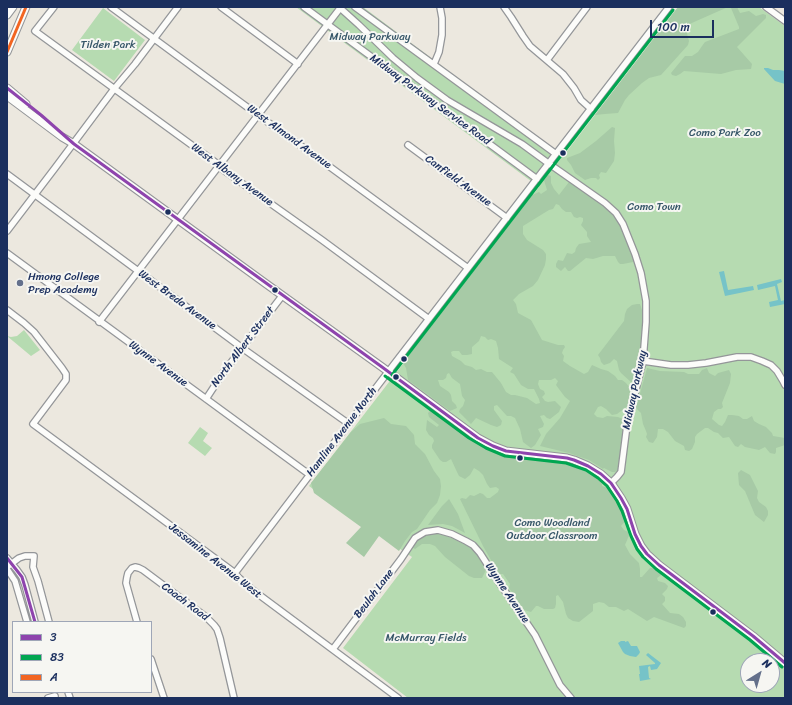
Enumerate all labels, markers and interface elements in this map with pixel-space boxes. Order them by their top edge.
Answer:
scale bar [652,12,716,38]
text: 100 m [657,16,690,38]
park label: Midway Parkway [330,30,410,44]
park label: Tilden Park [80,38,136,52]
street label: Midway Parkway Service Road [367,52,493,148]
street label: West Almond Avenue [244,102,334,172]
park label: Como Park Zoo [689,126,761,140]
street label: West Albany Avenue [188,141,276,209]
unlabelled marker [558,148,568,158]
street label: Canfield Avenue [422,152,494,210]
park label: Como Town [627,200,681,214]
unlabelled marker [163,207,173,217]
street label: West Breda Avenue [135,267,219,333]
place label: Hmong College Prep Academy [28,270,99,296]
marker: Hmong College Prep Academy [15,278,25,288]
unlabelled marker [270,285,280,295]
street label: North Albert Street [208,304,278,390]
street label: Wynne Avenue [126,338,190,390]
street label: Midway Parkway [620,349,650,431]
unlabelled marker [399,354,409,364]
unlabelled marker [391,372,401,382]
street label: Hamline Avenue North [304,385,380,479]
unlabelled marker [515,453,525,463]
park label: Como Woodland Outdoor Classroom [506,516,598,542]
street label: Jessamine Avenue West [166,521,264,601]
street label: Wynne Avenue [482,560,532,626]
street label: Beulah Lane [351,567,397,621]
street label: Coach Road [159,580,211,624]
unlabelled marker [708,607,718,617]
legend [12,621,152,693]
text: 3 [50,626,57,648]
park label: McMurray Fields [385,631,467,645]
text: 83 [50,646,64,668]
north arrow [740,653,780,693]
text: N [758,654,776,674]
text: A [50,666,58,688]

